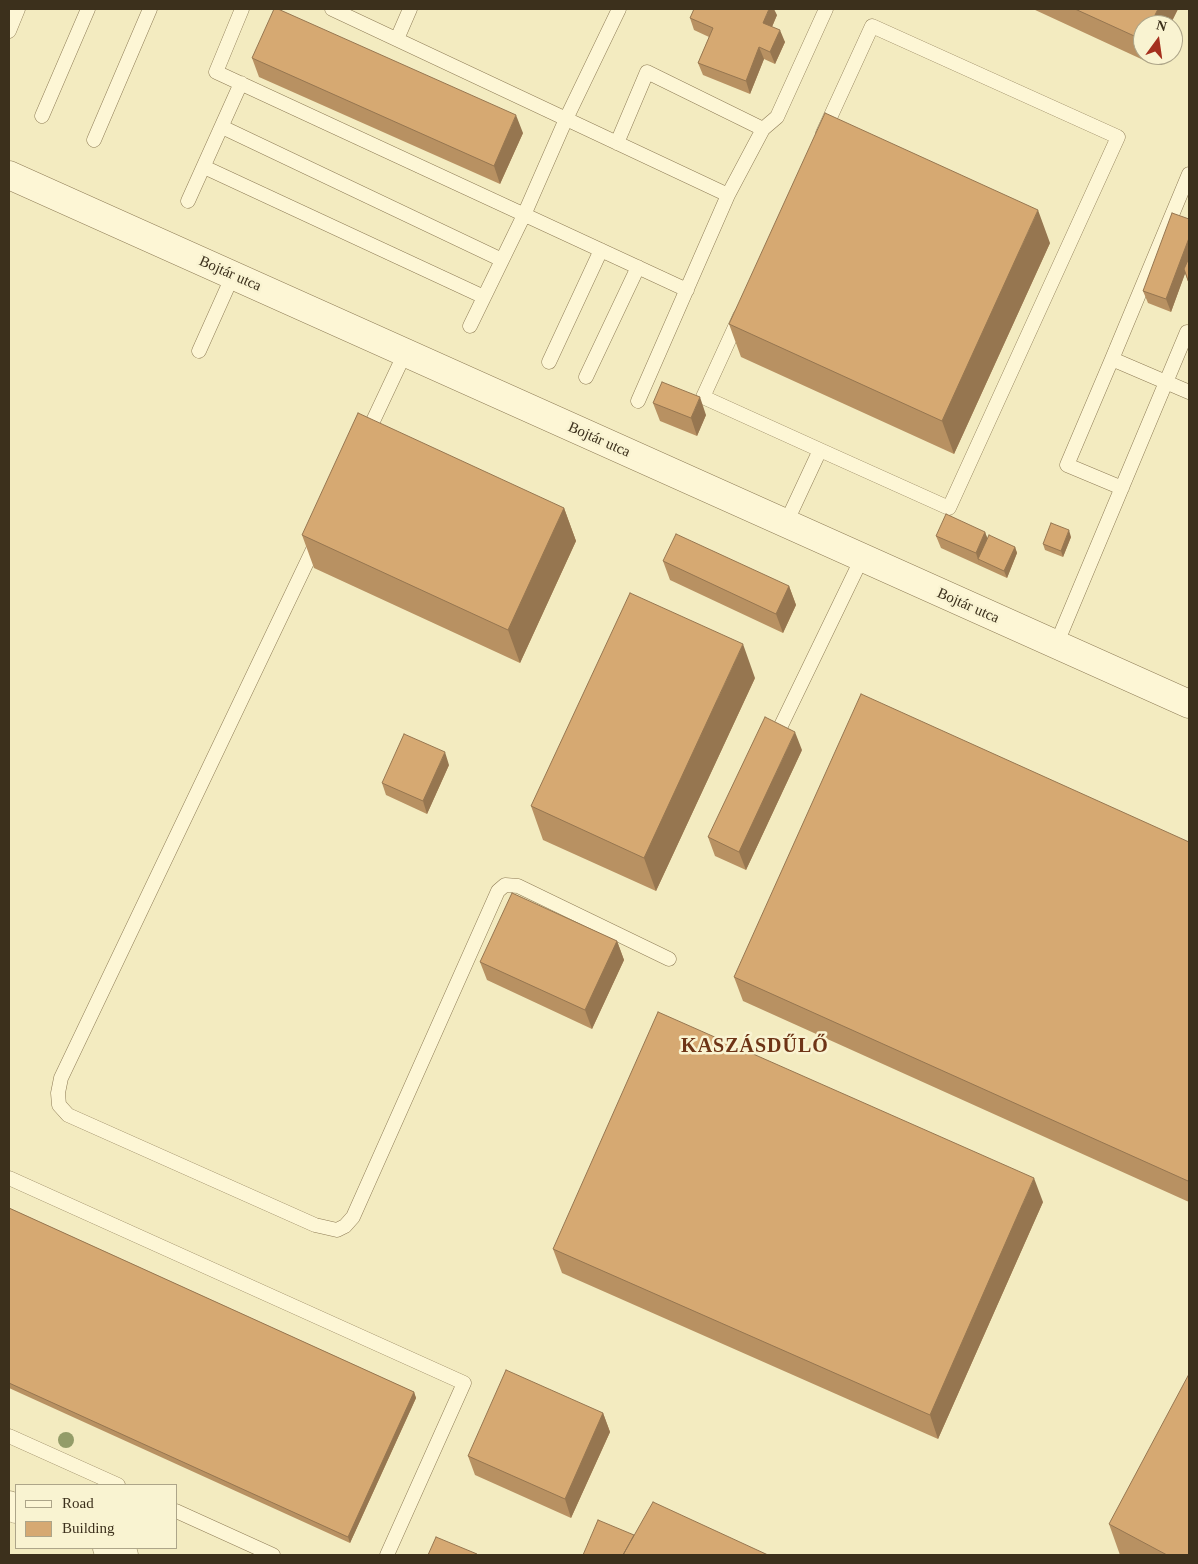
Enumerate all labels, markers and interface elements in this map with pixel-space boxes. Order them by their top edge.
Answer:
north arrow [1133,15,1183,65]
text: N [1155,17,1168,34]
street label: Bojtár utca [196,252,264,296]
street label: Bojtár utca [565,418,633,462]
street label: Bojtár utca [934,584,1002,628]
district label: KASZÁSDŰLŐ [680,1035,830,1059]
legend [15,1484,178,1549]
text: Road [62,1495,94,1511]
text: Building [62,1520,115,1536]

